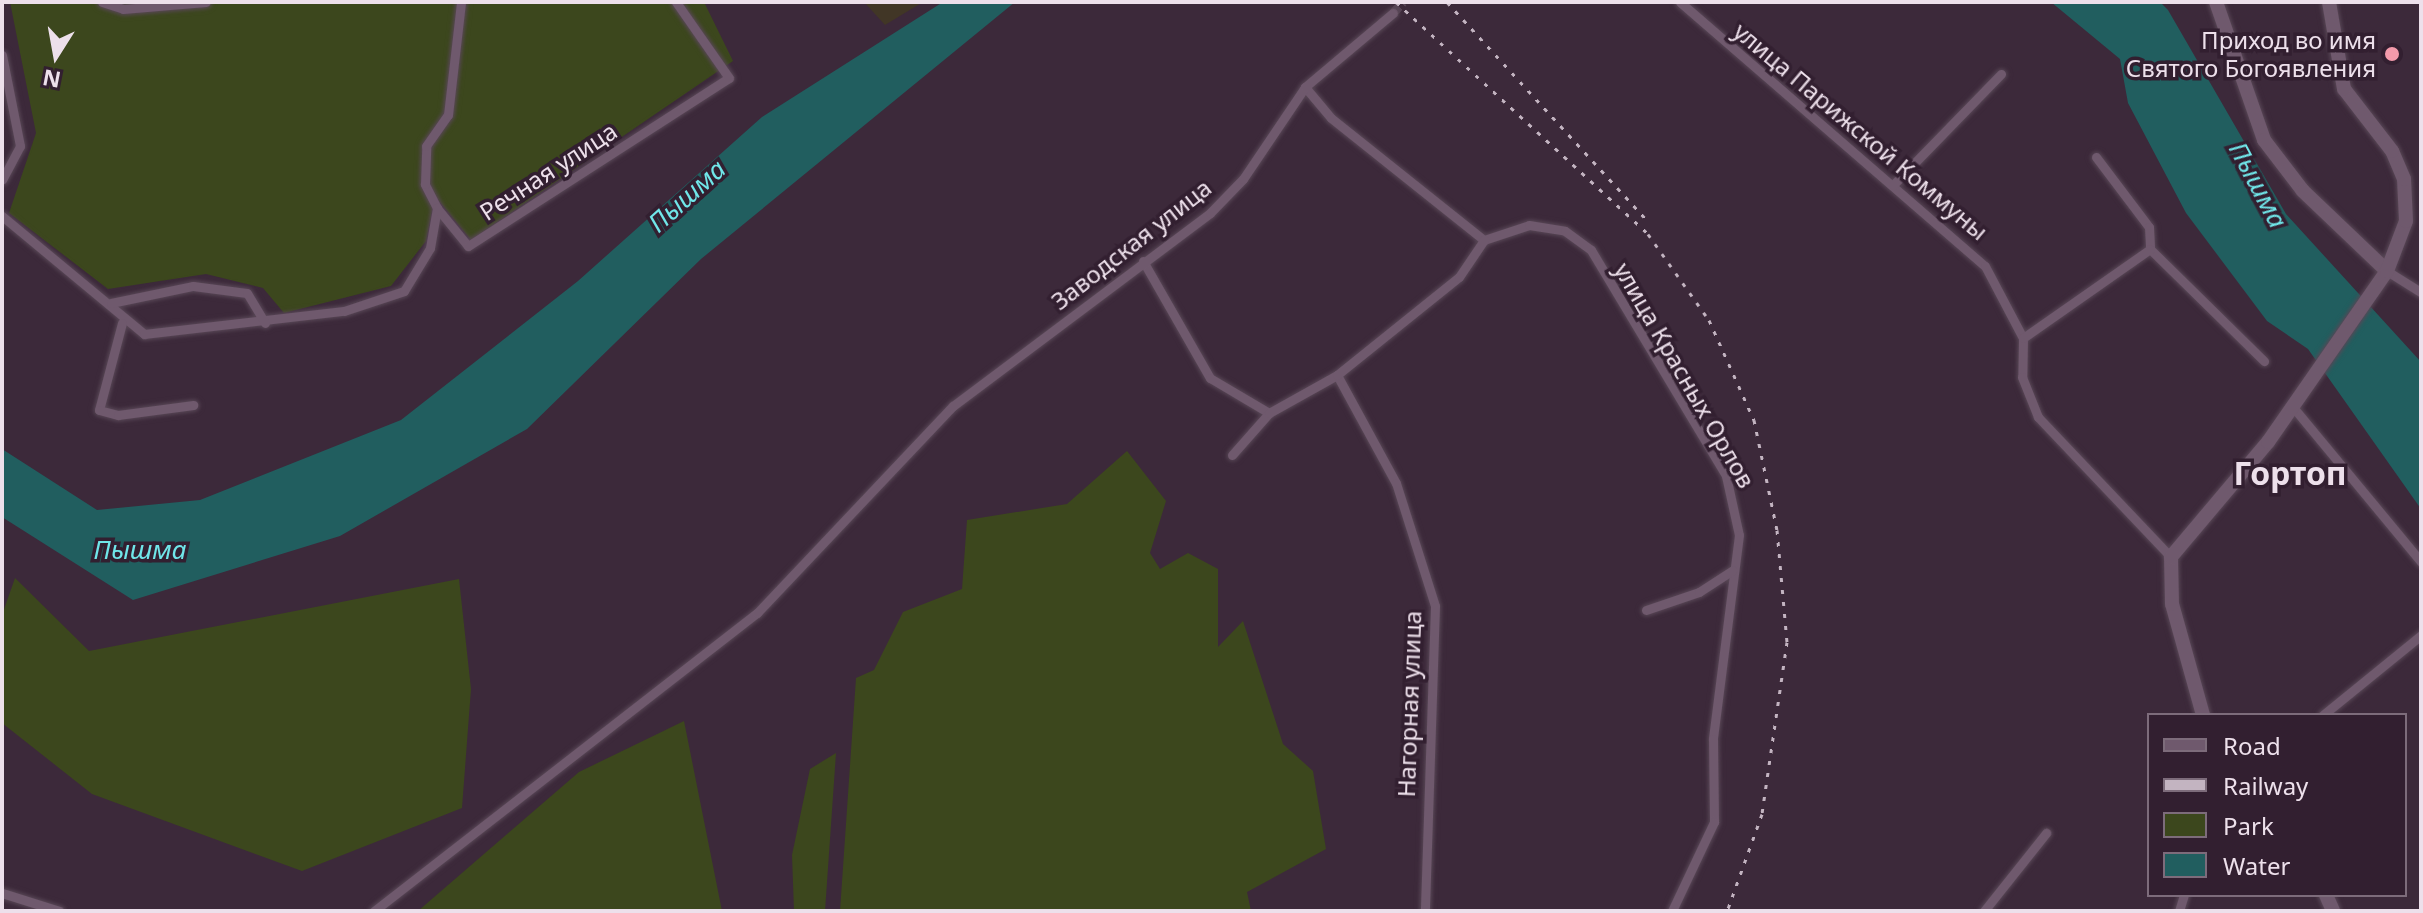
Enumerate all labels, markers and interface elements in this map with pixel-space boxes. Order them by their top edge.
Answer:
north arrow [16,16,96,96]
street label: улица Парижской Коммуны [1728,16,1994,246]
place label: Приход во имя Святого Богоявления [2126,26,2376,82]
marker: Приход во имя Святого Богоявления [2383,45,2401,63]
text: N [40,63,63,96]
street label: Речная улица [474,116,622,226]
water label: Пышма [2222,137,2294,233]
water label: Пышма [642,153,732,239]
street label: Заводская улица [1045,173,1217,315]
street label: улица Красных Орлов [1609,257,1761,493]
district label: Гортоп [2233,454,2347,492]
water label: Пышма [94,534,186,566]
street label: Нагорная улица [1391,610,1427,798]
legend [2147,713,2407,897]
text: Road [2223,729,2281,762]
text: Railway [2223,769,2308,802]
text: Park [2223,809,2274,842]
text: Water [2223,849,2290,882]

